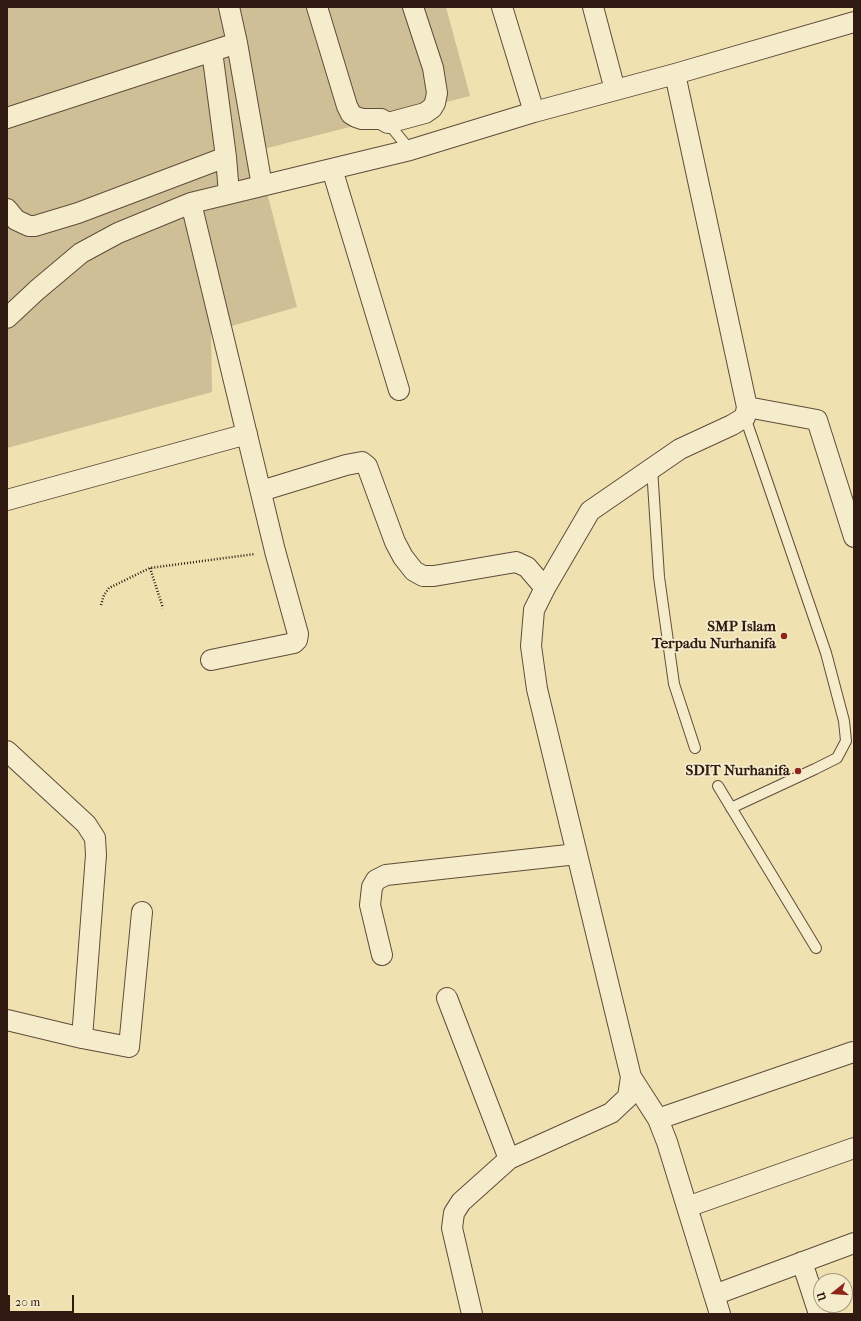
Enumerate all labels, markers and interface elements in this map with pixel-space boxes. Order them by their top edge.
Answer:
place label: SMP Islam Terpadu Nurhanifa [652,618,776,653]
marker: SMP Islam Terpadu Nurhanifa [779,631,789,641]
place label: SDIT Nurhanifa [686,762,790,780]
marker: SDIT Nurhanifa [793,766,803,776]
north arrow [813,1273,853,1313]
scale bar [10,1287,76,1313]
text: U [815,1290,829,1302]
text: 20 m [15,1295,40,1309]

